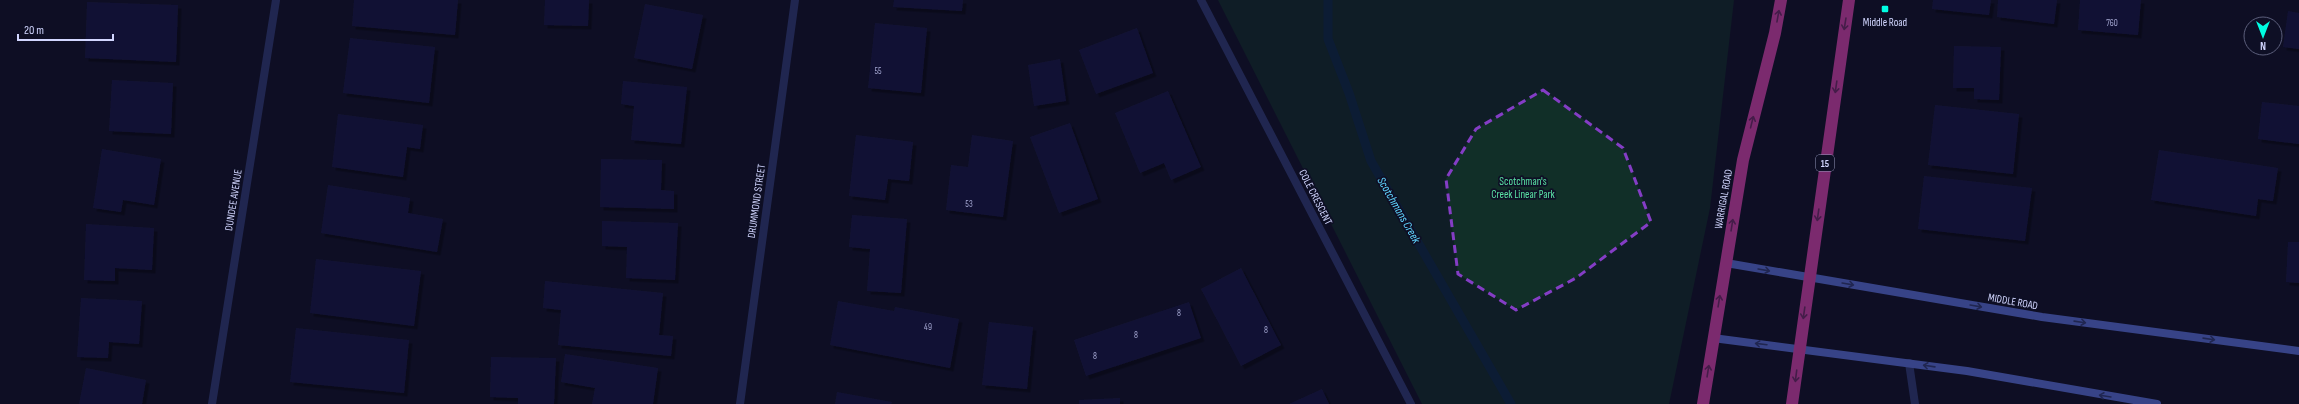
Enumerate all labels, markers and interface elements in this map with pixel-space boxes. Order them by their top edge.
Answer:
marker: Middle Road [1880,4,1890,14]
one-way arrow [1774,10,1782,23]
scale bar [18,16,113,42]
place label: Middle Road [1863,16,1908,29]
north arrow [2243,16,2283,56]
one-way arrow [1841,17,1849,30]
house number: 760 [2106,18,2118,29]
text: 20 m [24,23,44,38]
text: N [2260,39,2266,52]
house number: 55 [874,66,882,77]
one-way arrow [1832,80,1839,93]
one-way arrow [1749,116,1757,129]
road number: 15 [1816,155,1834,171]
street label: DRUMMOND STREET [745,163,768,239]
street label: COLE CRESCENT [1296,167,1335,228]
street label: DUNDEE AVENUE [222,168,245,232]
street label: WARRIGAL ROAD [1712,168,1735,230]
water label: Scotchmans Creek [1374,174,1424,247]
park label: Scotchman's Creek Linear Park [1491,175,1556,201]
house number: 53 [965,199,973,210]
one-way arrow [1814,208,1822,221]
one-way arrow [1728,219,1736,232]
one-way arrow [1757,266,1770,274]
one-way arrow [1841,280,1854,288]
street label: MIDDLE ROAD [1987,291,2039,312]
one-way arrow [1716,294,1724,307]
one-way arrow [1969,302,1982,310]
one-way arrow [1800,306,1808,319]
house number: 8 [1177,308,1181,319]
one-way arrow [2073,318,2086,326]
house number: 49 [924,322,932,333]
house number: 8 [1264,325,1268,336]
house number: 8 [1134,330,1138,341]
one-way arrow [2202,335,2215,343]
one-way arrow [1755,340,1768,348]
house number: 8 [1093,351,1097,362]
one-way arrow [1923,362,1936,370]
one-way arrow [1704,365,1712,378]
one-way arrow [1792,369,1800,382]
one-way arrow [2099,392,2112,400]

